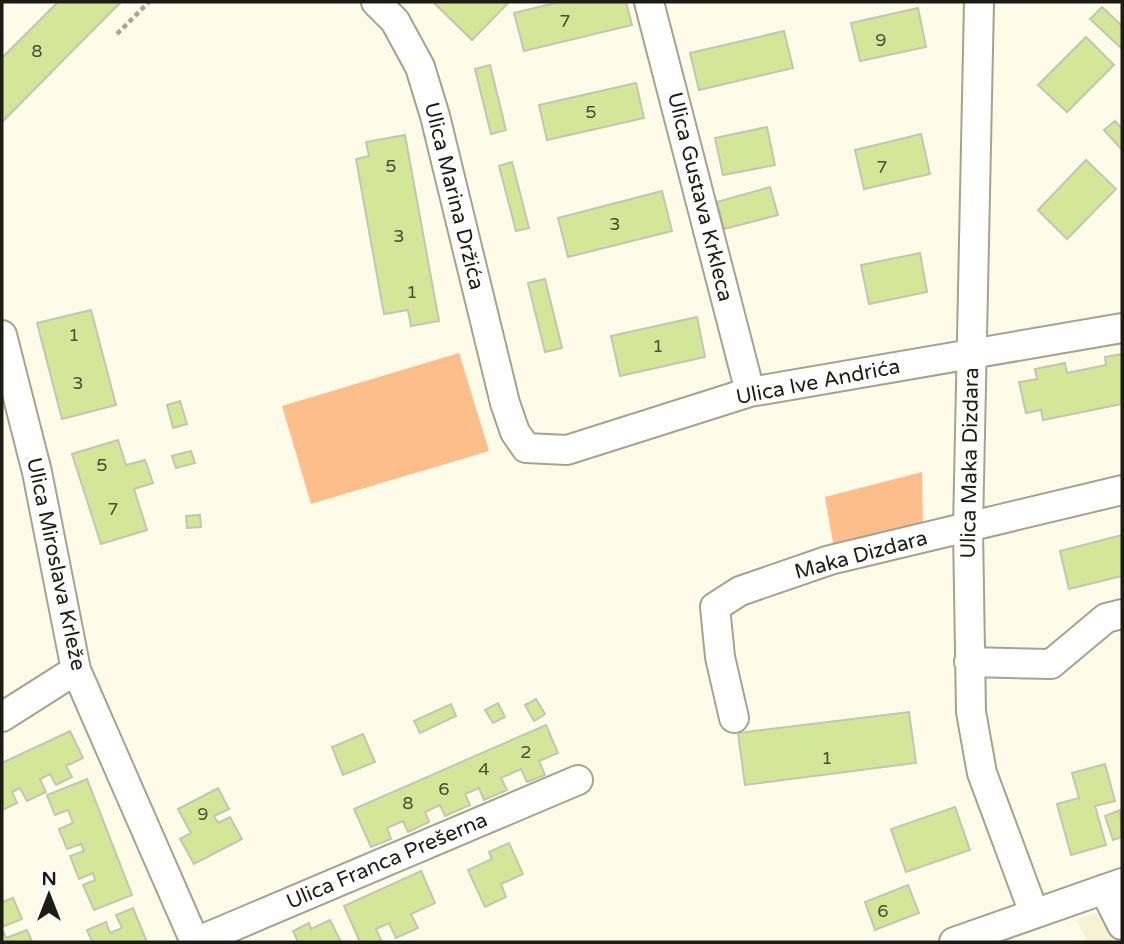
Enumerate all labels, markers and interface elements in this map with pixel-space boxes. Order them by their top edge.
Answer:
house number: 7 [559,10,571,32]
house number: 9 [875,29,887,51]
house number: 8 [31,40,43,62]
street label: Ulica Gustava Krkleca [662,90,738,304]
street label: Ulica Marina Držića [419,100,489,292]
house number: 5 [585,101,597,123]
house number: 5 [385,155,397,177]
house number: 7 [876,156,888,178]
house number: 3 [609,213,621,235]
house number: 3 [393,225,405,247]
house number: 1 [406,281,418,303]
house number: 1 [68,324,80,346]
house number: 1 [652,335,664,357]
street label: Ulica Ive Andrića [734,354,902,410]
street label: Ulica Maka Dizdara [956,367,984,559]
house number: 3 [72,372,84,394]
house number: 5 [96,454,108,476]
street label: Ulica Miroslava Krleže [21,455,91,673]
house number: 7 [107,498,119,520]
street label: Maka Dizdara [792,525,930,585]
house number: 2 [520,741,532,763]
house number: 1 [821,747,833,769]
house number: 4 [478,758,490,780]
house number: 6 [438,778,450,800]
house number: 8 [402,792,414,814]
house number: 9 [197,803,209,825]
street label: Ulica Franca Prešerna [283,807,491,915]
north arrow [14,860,84,930]
text: N [41,868,57,890]
house number: 6 [877,900,889,922]

